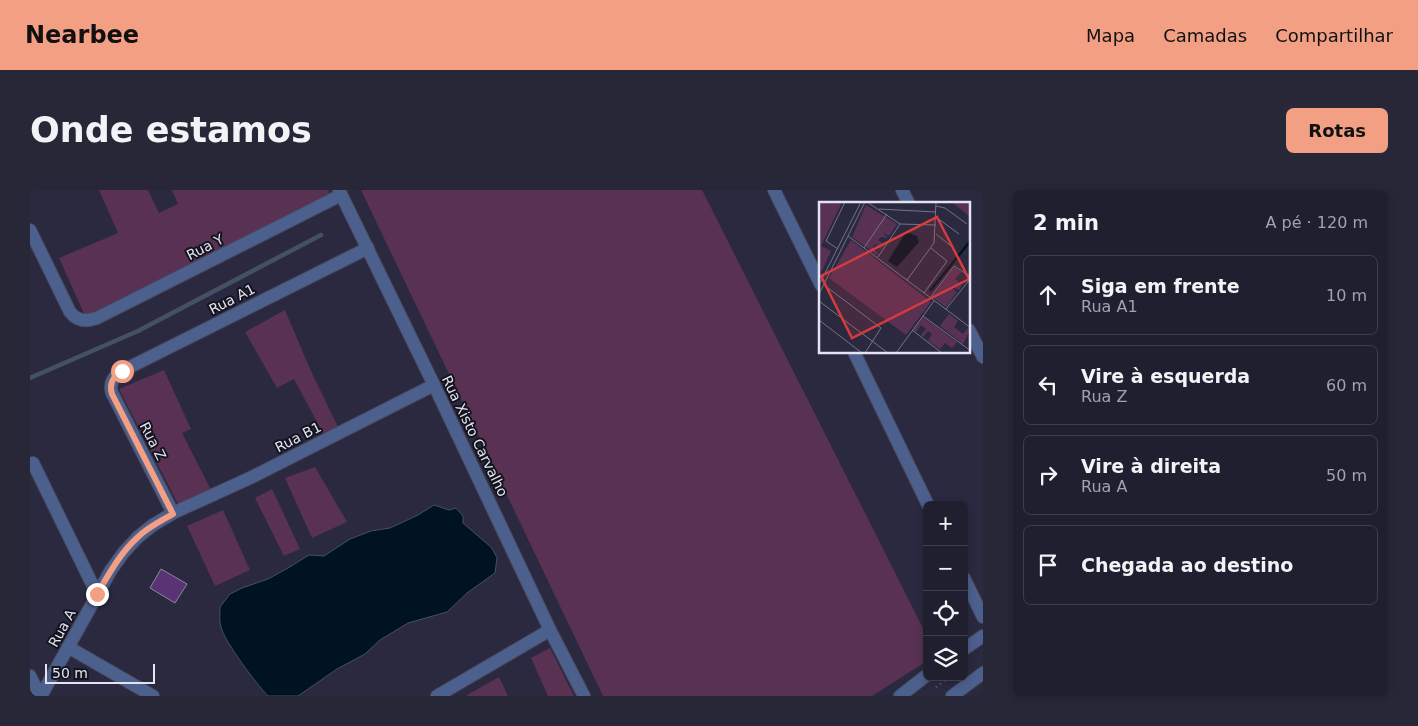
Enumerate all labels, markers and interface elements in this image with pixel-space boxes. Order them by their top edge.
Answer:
text: Nearbee [25,21,139,49]
text: Mapa [1086,25,1135,46]
text: Camadas [1163,25,1247,46]
text: Compartilhar [1275,25,1393,46]
button: Rotas [1286,108,1388,153]
text: Onde estamos [30,110,312,150]
inset map [819,202,971,354]
text: 2 min [1033,211,1099,235]
text: A pé · 120 m [1266,213,1368,232]
street label: Rua Y [184,231,227,263]
text: Siga em frente [1081,275,1240,297]
street label: Rua A1 [206,281,258,317]
icon: ahead [1034,281,1062,309]
text: 10 m [1326,286,1367,305]
text: Rua A1 [1081,297,1138,316]
route start [111,360,134,383]
text: Vire à esquerda [1081,365,1250,387]
icon: left [1034,371,1062,399]
street label: Rua Xisto Carvalho [439,373,511,499]
text: 60 m [1326,376,1367,395]
text: Rua Z [1081,387,1127,406]
street label: Rua Z [137,419,169,463]
street label: Rua B1 [272,419,324,455]
text: Vire à direita [1081,455,1221,477]
icon: right [1034,461,1062,489]
text: 50 m [1326,466,1367,485]
text: Rua A [1081,477,1127,496]
map controls [923,501,968,681]
button: + [923,501,968,546]
button: − [923,546,968,591]
icon: arrive [1034,551,1062,579]
text: Chegada ao destino [1081,554,1293,576]
route end [86,583,109,606]
button: locate [923,591,968,636]
street label: Rua A [45,606,79,650]
button: layers [923,636,968,681]
scale bar [45,661,155,684]
text: 50 m [52,665,88,681]

